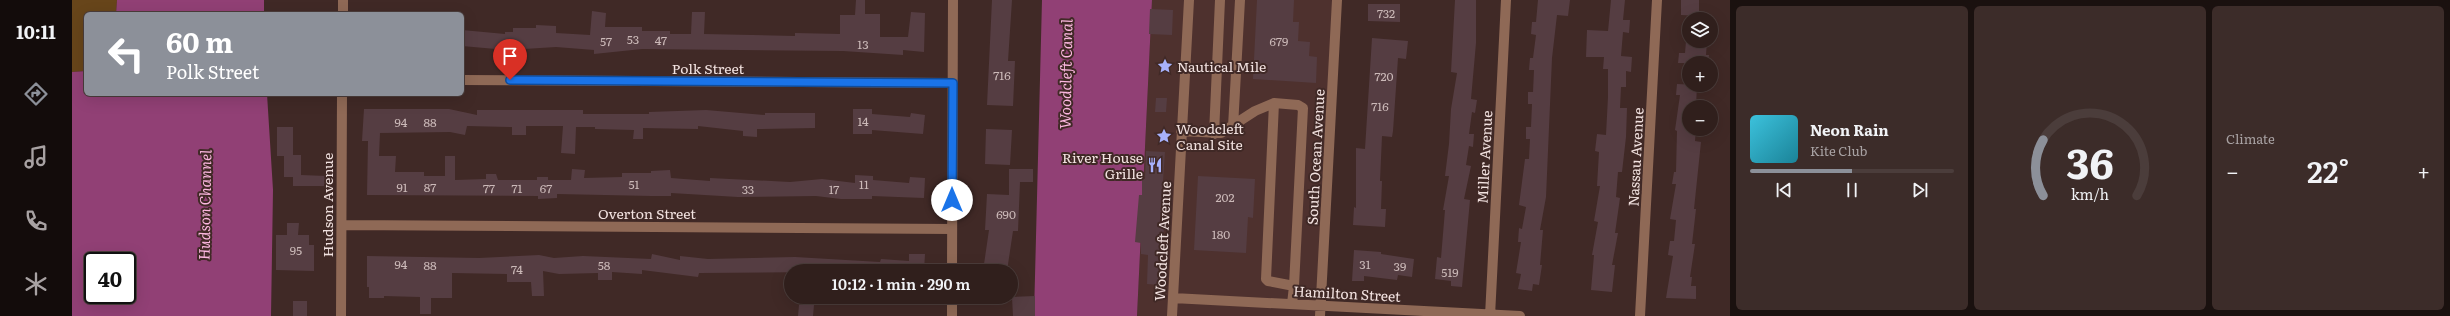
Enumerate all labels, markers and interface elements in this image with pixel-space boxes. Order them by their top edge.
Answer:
house number: 732 [1377,4,1395,22]
map controls [1682,12,1718,136]
button: layers [1682,12,1718,48]
text: 10:11 [16,18,56,45]
water label: Woodcleft Canal [1053,18,1077,129]
text: 60 m [166,20,233,62]
icon: left [100,28,152,80]
house number: 53 [627,30,639,48]
house number: 47 [655,31,667,49]
house number: 57 [600,32,612,50]
house number: 679 [1270,32,1288,50]
house number: 13 [857,35,869,53]
pin [493,39,527,80]
icon: arrive [499,45,521,67]
place label: Nautical Mile [1177,56,1266,76]
button: + [1682,56,1718,92]
place icon: Nautical Mile [1156,57,1174,75]
text: Polk Street [166,58,259,85]
street label: Polk Street [672,58,745,78]
house number: 716 [993,66,1011,84]
house number: 720 [1374,67,1394,85]
icon: directions [22,80,50,108]
street label: South Ocean Avenue [1301,88,1329,226]
house number: 716 [1371,97,1389,115]
button: − [1682,100,1718,136]
street label: Nassau Avenue [1622,107,1648,207]
street label: Miller Avenue [1472,110,1496,204]
house number: 14 [857,112,869,130]
house number: 94 [395,113,408,131]
house number: 88 [423,113,437,131]
place label: Woodcleft Canal Site [1176,118,1245,154]
text: Neon Rain [1810,118,1889,141]
place icon: Woodcleft Canal Site [1155,127,1173,145]
text: Climate [2226,129,2275,148]
text: 36 [2066,130,2114,192]
text: Kite Club [1810,141,1867,160]
icon: music [22,143,50,171]
place label: River House Grille [1062,147,1143,183]
text: 22° [2307,148,2349,192]
water label: Hudson Channel [192,149,216,260]
street label: Hudson Avenue [317,153,337,257]
text: − [2226,154,2239,187]
text: + [2417,154,2430,187]
restaurant icon: River House Grille [1146,156,1164,174]
house number: 51 [629,175,640,193]
house number: 11 [859,175,869,193]
house number: 91 [396,178,408,196]
house number: 87 [424,178,436,196]
house number: 77 [483,179,495,197]
house number: 71 [512,179,523,197]
house number: 67 [540,179,552,197]
position arrow [931,179,973,221]
icon: previous [1773,179,1795,201]
icon: pause [1841,179,1863,201]
icon: next [1909,179,1931,201]
house number: 33 [742,180,754,198]
house number: 17 [829,180,839,198]
street label: Woodcleft Avenue [1149,181,1175,301]
text: km/h [2071,183,2110,204]
house number: 202 [1216,188,1234,206]
street label: Overton Street [598,203,696,223]
house number: 690 [996,205,1016,223]
icon: phone [22,207,50,235]
house number: 180 [1212,225,1230,243]
house number: 95 [290,241,302,259]
speed limit sign: 40 [84,252,136,304]
house number: 94 [395,255,408,273]
house number: 31 [1359,255,1371,273]
house number: 88 [423,256,437,274]
house number: 58 [598,256,611,274]
house number: 39 [1394,257,1406,275]
house number: 74 [511,260,523,278]
house number: 519 [1441,263,1459,281]
icon: climate [22,270,50,298]
text: 10:12 · 1 min · 290 m [832,272,970,295]
street label: Hamilton Street [1293,280,1402,306]

